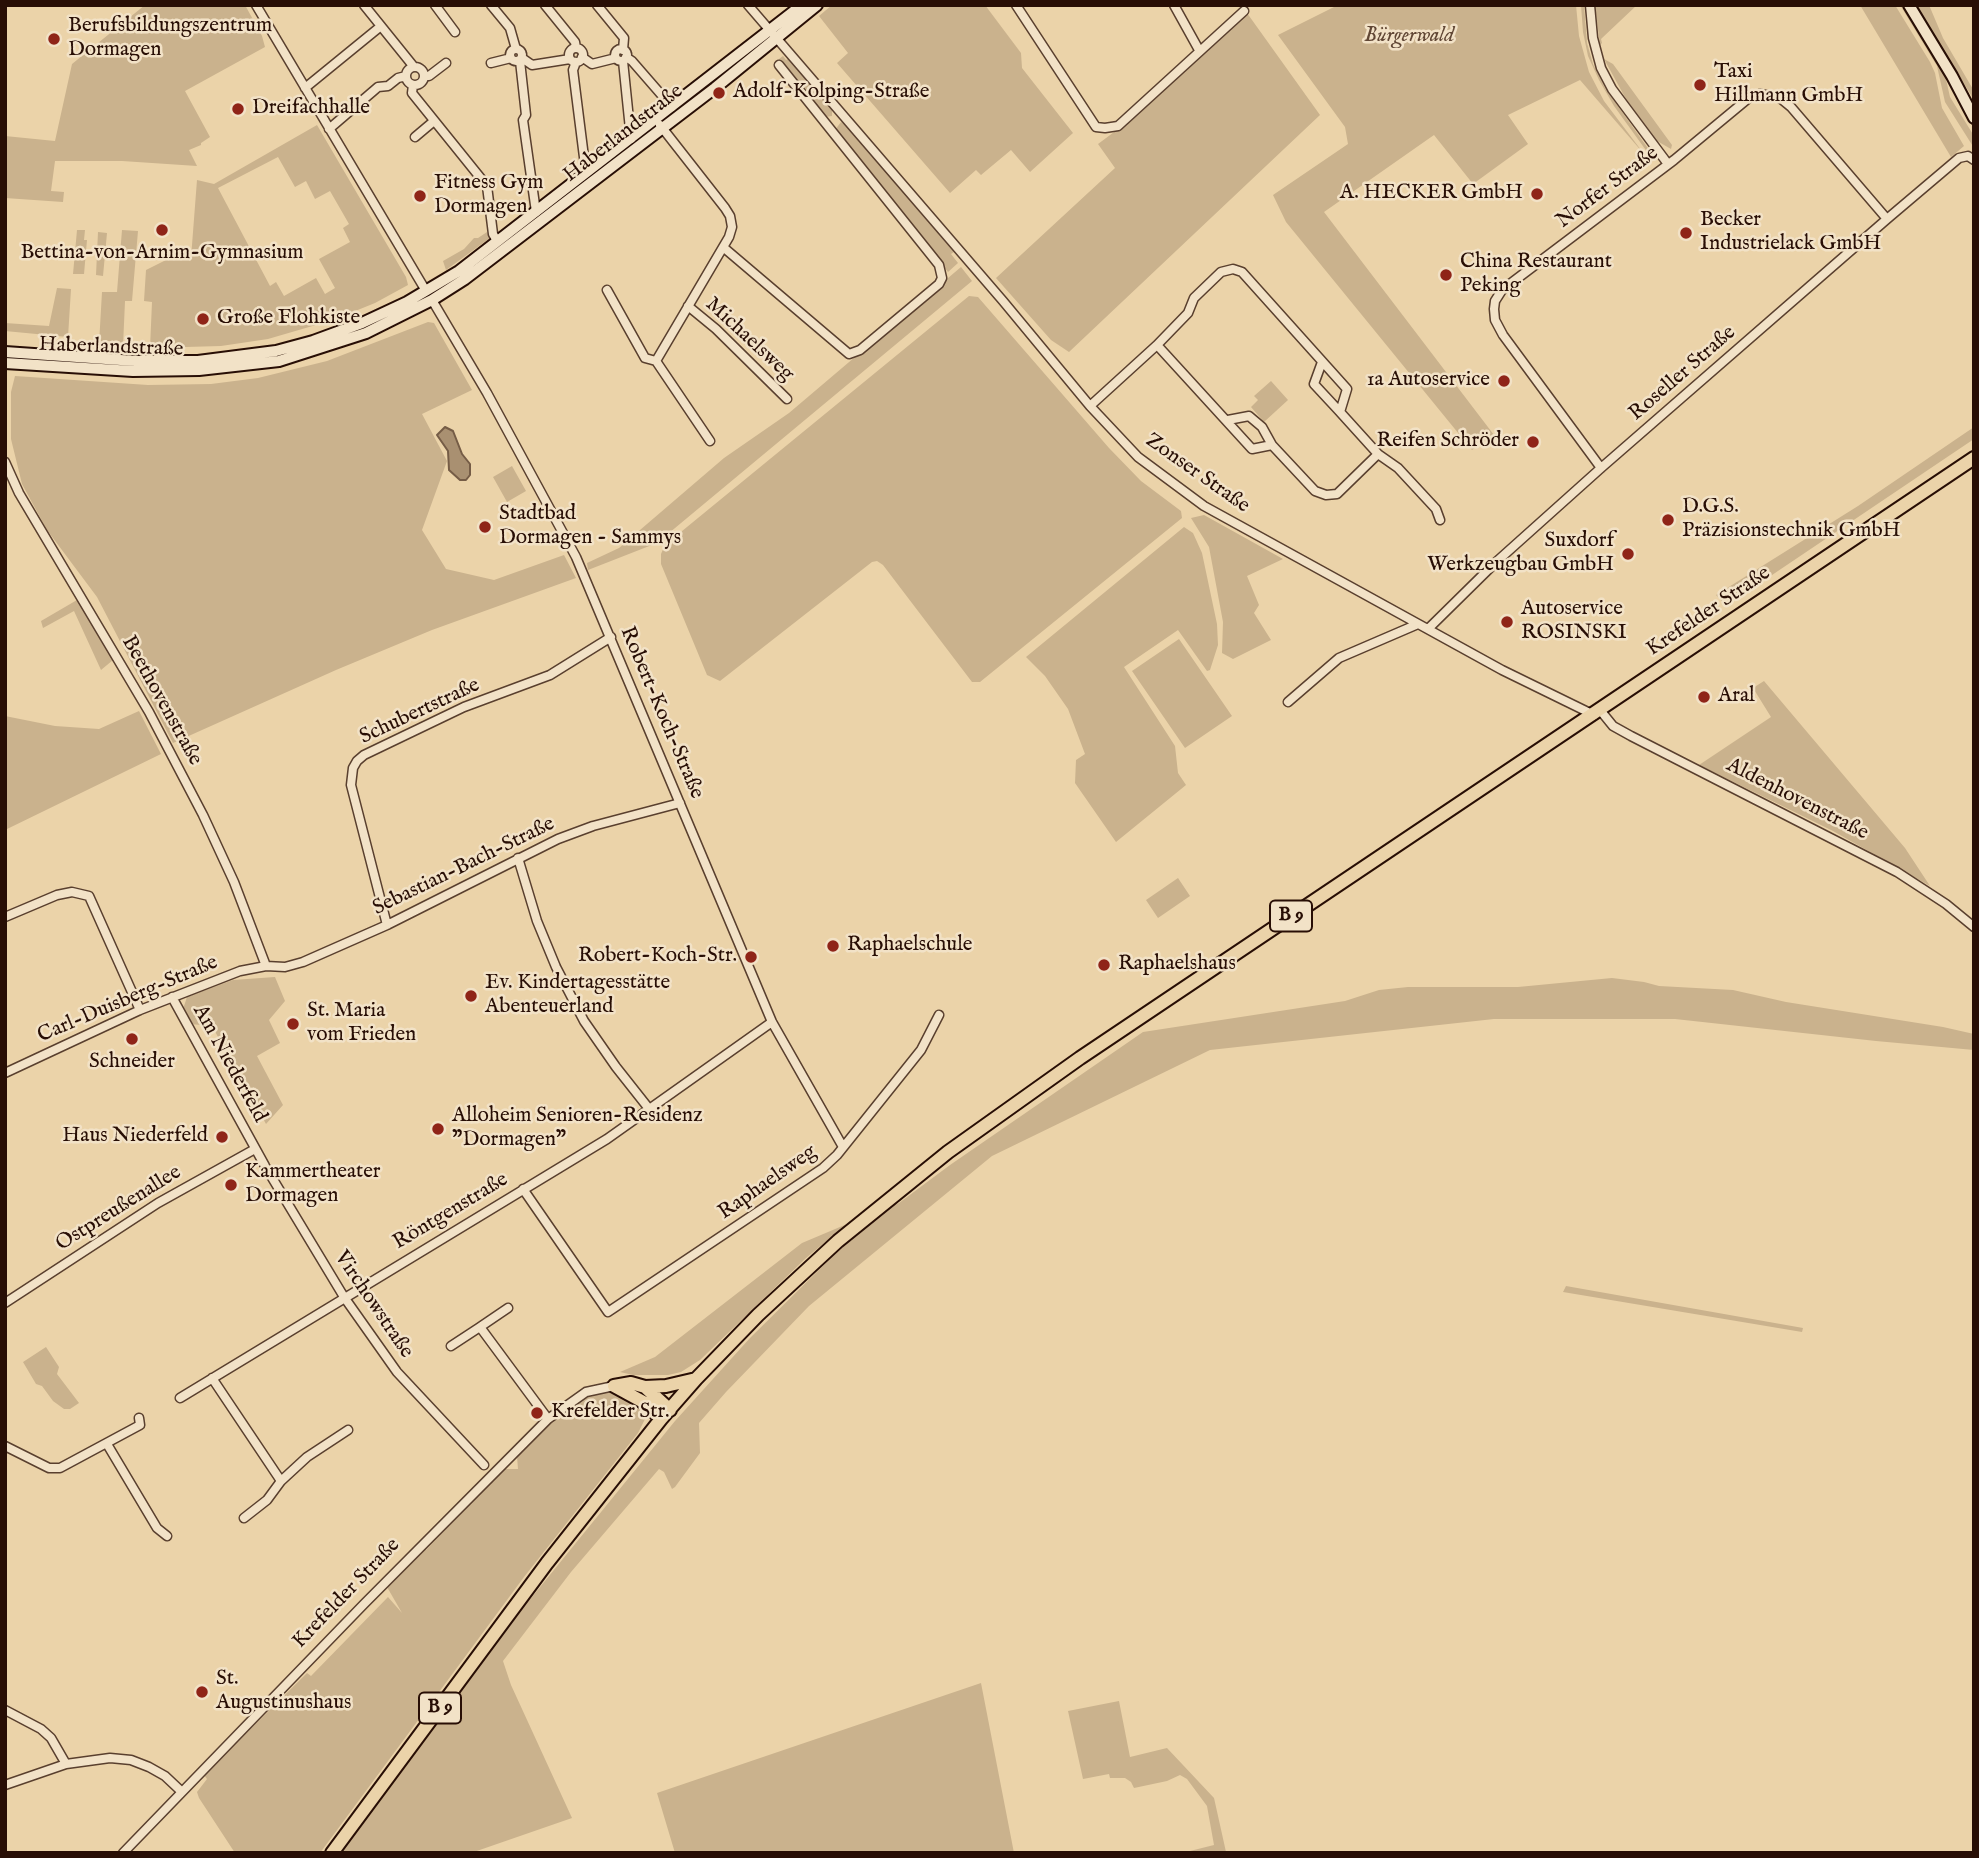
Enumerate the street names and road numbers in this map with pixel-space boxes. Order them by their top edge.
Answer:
street label: Haberlandstraße [559,80,689,188]
street label: Norfer Straße [1552,141,1664,235]
street label: Michaelsweg [699,293,799,387]
street label: Roseller Straße [1625,321,1741,427]
street label: Haberlandstraße [38,333,184,363]
street label: Zonser Straße [1140,429,1254,519]
street label: Krefelder Straße [1642,561,1776,663]
street label: Robert-Koch-Straße [613,623,709,803]
street label: Beethovenstraße [115,632,207,770]
street label: Schubertstraße [356,673,484,751]
street label: Aldenhovenstraße [1722,753,1872,847]
street label: Sebastian-Bach-Straße [369,812,559,922]
road number: B 9 [1270,900,1312,932]
street label: Carl-Duisberg-Straße [34,951,222,1049]
street label: Am Niederfeld [186,1001,272,1127]
street label: Raphaelsweg [714,1140,822,1226]
street label: Ostpreußenallee [52,1160,186,1258]
street label: Röntgenstraße [389,1168,513,1256]
street label: Virchowstraße [328,1247,418,1363]
street label: Krefelder Straße [288,1534,406,1654]
road number: B 9 [419,1692,461,1724]

